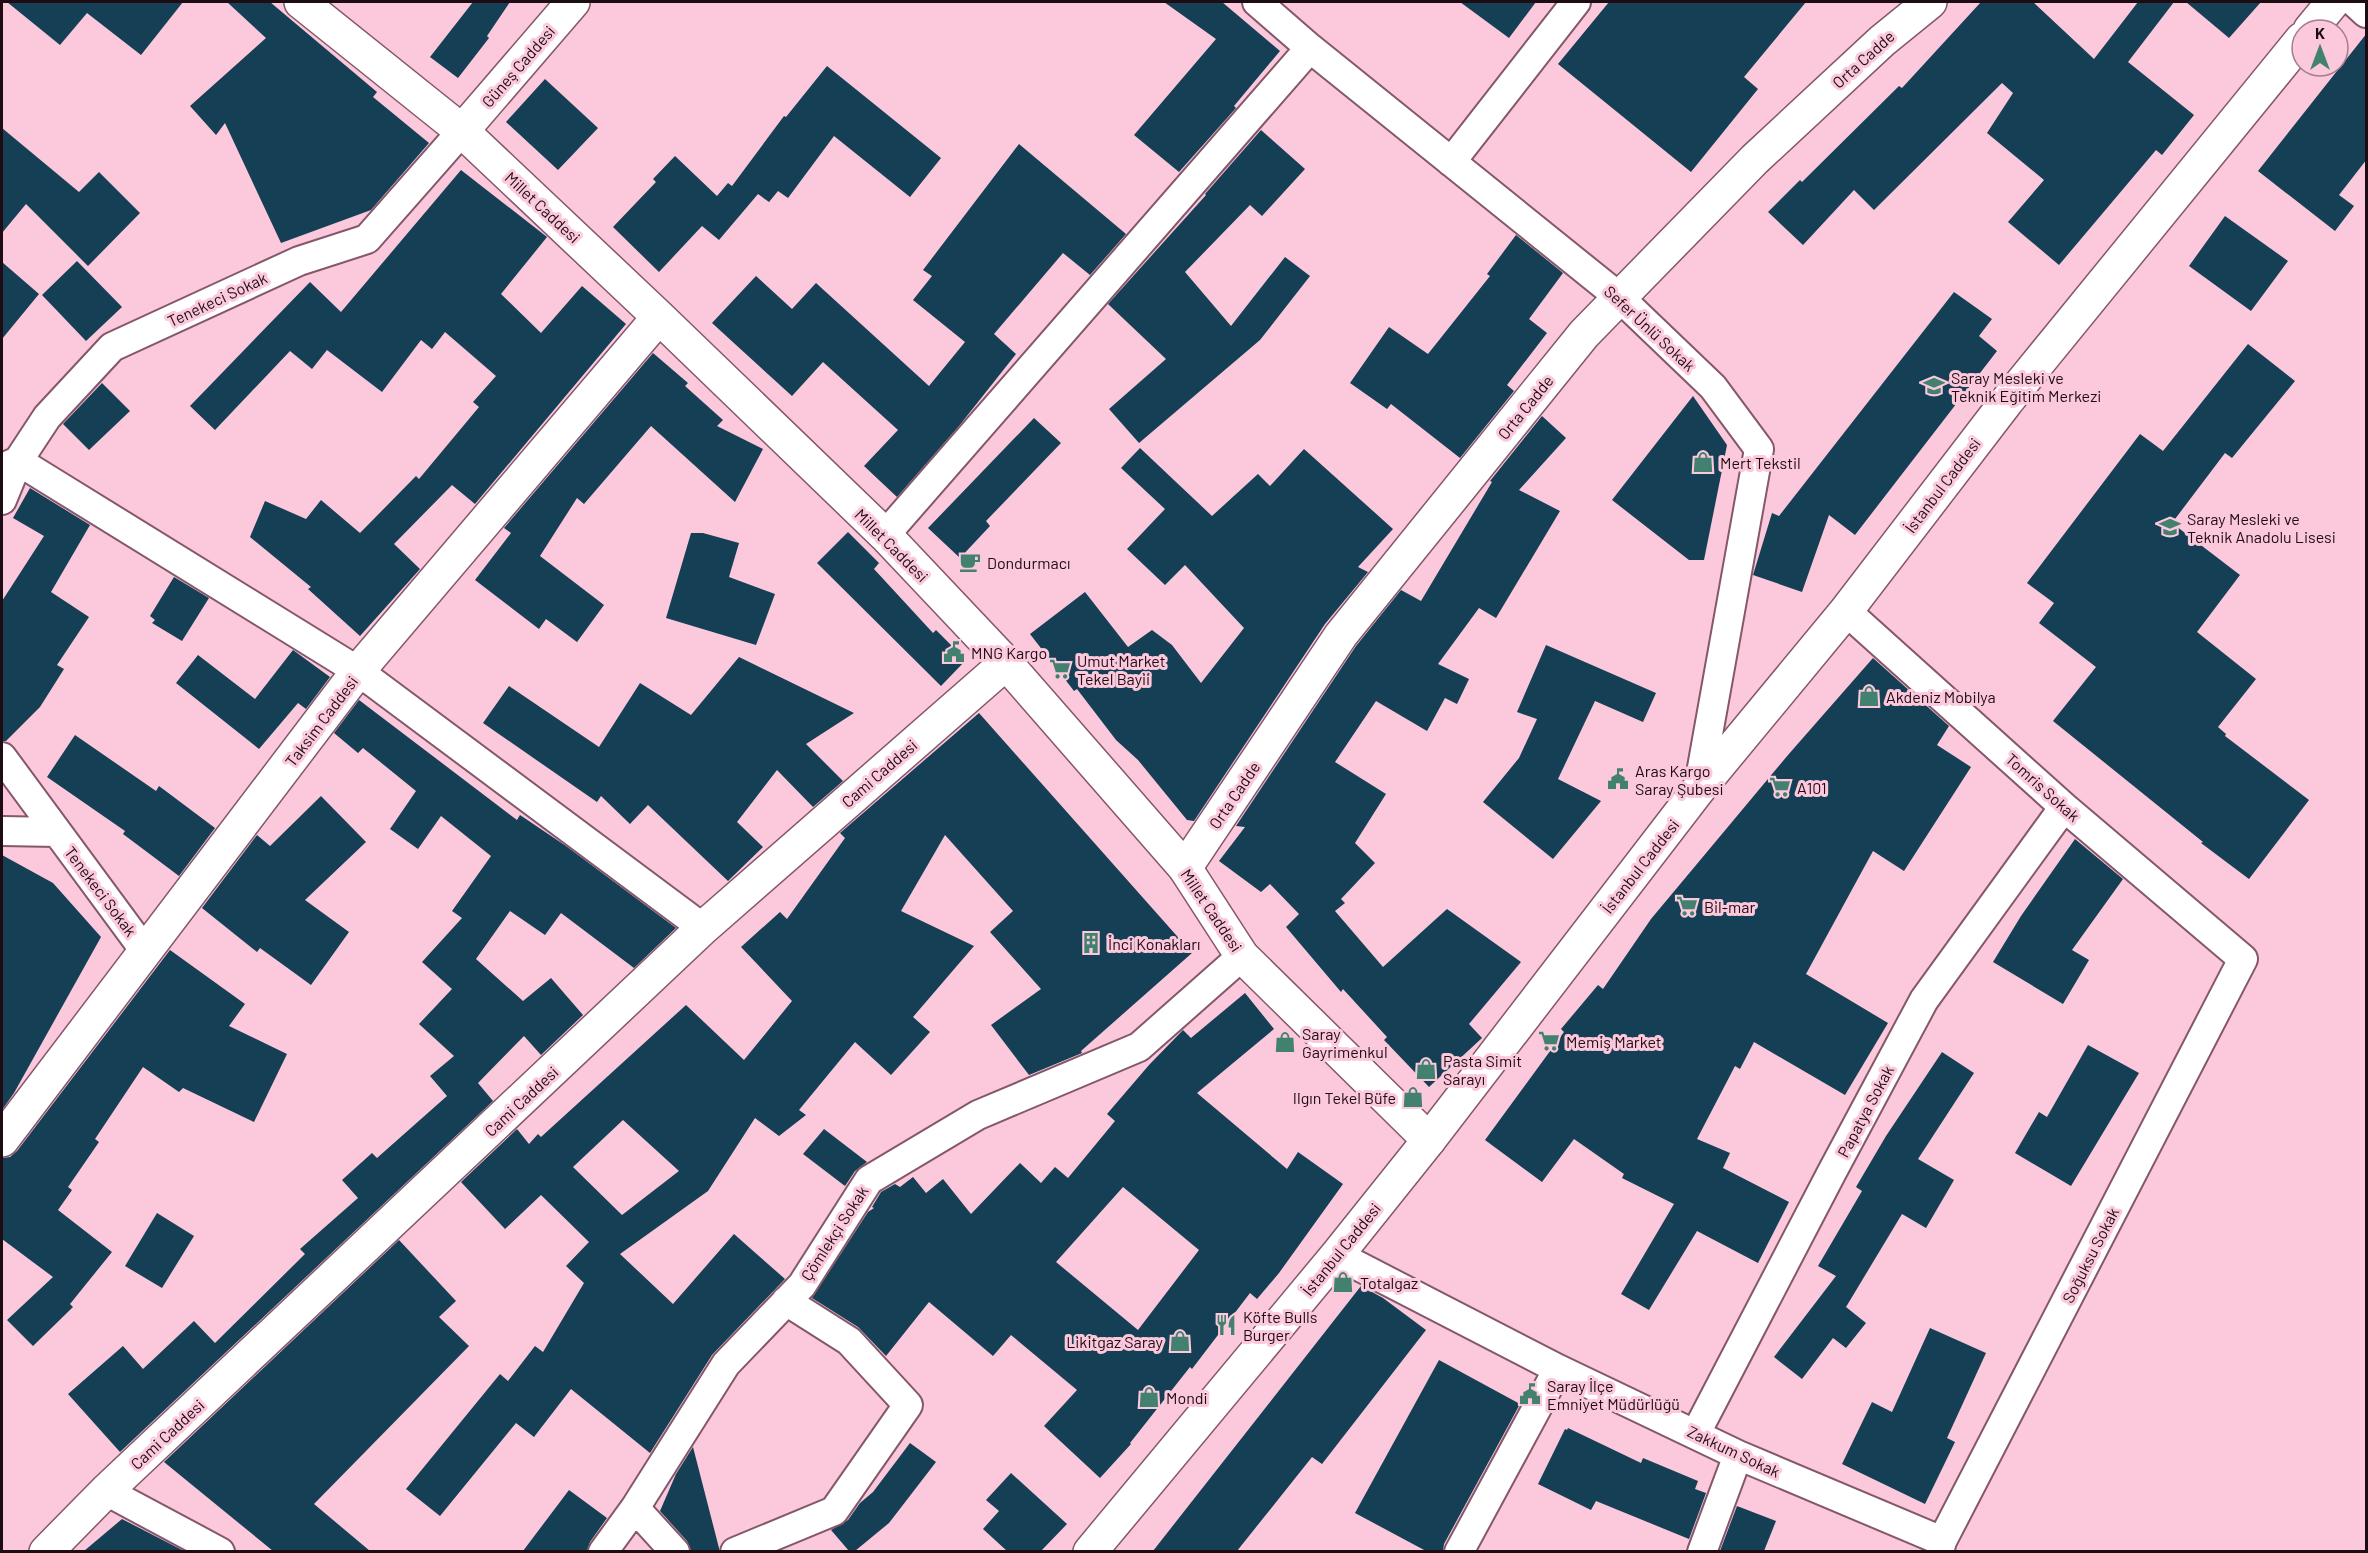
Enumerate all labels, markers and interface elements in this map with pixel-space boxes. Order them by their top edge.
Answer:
north arrow [2290,18,2350,78]
street label: Güneş Caddesi [477,21,559,111]
text: K [2315,23,2325,42]
street label: Orta Cadde [1828,26,1898,92]
street label: Millet Caddesi [502,167,584,247]
street label: Tenekeci Sokak [164,268,270,330]
street label: Sefer Ünlü Sokak [1601,281,1699,375]
place label: Saray Mesleki ve Teknik Eğitim Merkezi [1951,368,2101,405]
street label: Orta Cadde [1493,371,1557,443]
school or university icon: Saray Mesleki ve Teknik Eğitim Merkezi [1922,374,1946,398]
street label: İstanbul Caddesi [1900,434,1984,536]
shop icon: Mert Tekstil [1691,450,1715,474]
place label: Mert Tekstil [1720,453,1801,472]
street label: Millet Caddesi [851,504,933,586]
place label: Saray Mesleki ve Teknik Anadolu Lisesi [2187,509,2336,546]
school or university icon: Saray Mesleki ve Teknik Anadolu Lisesi [2158,515,2182,539]
cafe icon: Dondurmacı [958,550,982,574]
place label: Dondurmacı [987,553,1070,572]
public building icon: MNG Kargo [942,640,966,664]
place label: MNG Kargo [971,643,1047,662]
place label: Umut Market Tekel Bayii [1077,651,1166,688]
supermarket icon: Umut Market Tekel Bayii [1048,657,1072,681]
street label: Taksim Caddesi [281,672,361,770]
shop icon: Akdeniz Mobilya [1857,684,1881,708]
place label: Akdeniz Mobilya [1886,687,1996,706]
street label: Cami Caddesi [837,735,921,811]
street label: Tomris Sokak [2002,749,2084,825]
street label: Orta Cadde [1205,758,1263,832]
place label: Aras Kargo Saray Şubesi [1635,761,1724,798]
public building icon: Aras Kargo Saray Şubesi [1606,767,1630,791]
supermarket icon: A101 [1768,775,1792,799]
place label: A101 [1797,778,1827,797]
street label: İstanbul Caddesi [1597,815,1683,917]
street label: Tenekeci Sokak [61,842,141,940]
street label: Millet Caddesi [1177,865,1247,955]
supermarket icon: Bil-mar [1675,894,1699,918]
place label: Bil-mar [1704,897,1756,916]
building icon: İnci Konakları [1079,931,1103,955]
place label: İnci Konakları [1108,934,1200,953]
place label: Saray Gayrimenkul [1302,1024,1388,1061]
supermarket icon: Memiş Market [1537,1029,1561,1053]
shop icon: Saray Gayrimenkul [1273,1030,1297,1054]
place label: Memiş Market [1566,1032,1662,1051]
place label: Pasta Simit Sarayı [1443,1051,1522,1088]
shop icon: Pasta Simit Sarayı [1414,1057,1438,1081]
street label: Cami Caddesi [480,1062,562,1140]
street label: Papatya Sokak [1833,1062,1897,1160]
shop icon: Ilgın Tekel Büfe [1401,1085,1425,1109]
place label: Ilgın Tekel Büfe [1293,1088,1396,1107]
street label: Çömlekçi Sokak [796,1182,872,1284]
street label: İstanbul Caddesi [1298,1199,1384,1299]
street label: Soğuksu Sokak [2058,1204,2122,1306]
shop icon: Totalgaz [1331,1270,1355,1294]
place label: Totalgaz [1360,1273,1418,1292]
place label: Köfte Bulls Burger [1243,1307,1317,1344]
restaurant icon: Köfte Bulls Burger [1214,1313,1238,1337]
shop icon: Likitgaz Saray [1168,1329,1192,1353]
place label: Likitgaz Saray [1066,1332,1164,1351]
place label: Saray İlçe Emniyet Müdürlüğü [1547,1376,1680,1413]
public building icon: Saray İlçe Emniyet Müdürlüğü [1518,1382,1542,1406]
shop icon: Mondi [1137,1385,1161,1409]
place label: Mondi [1166,1388,1208,1407]
street label: Cami Caddesi [126,1395,208,1473]
street label: Zakkum Sokak [1685,1421,1783,1481]

